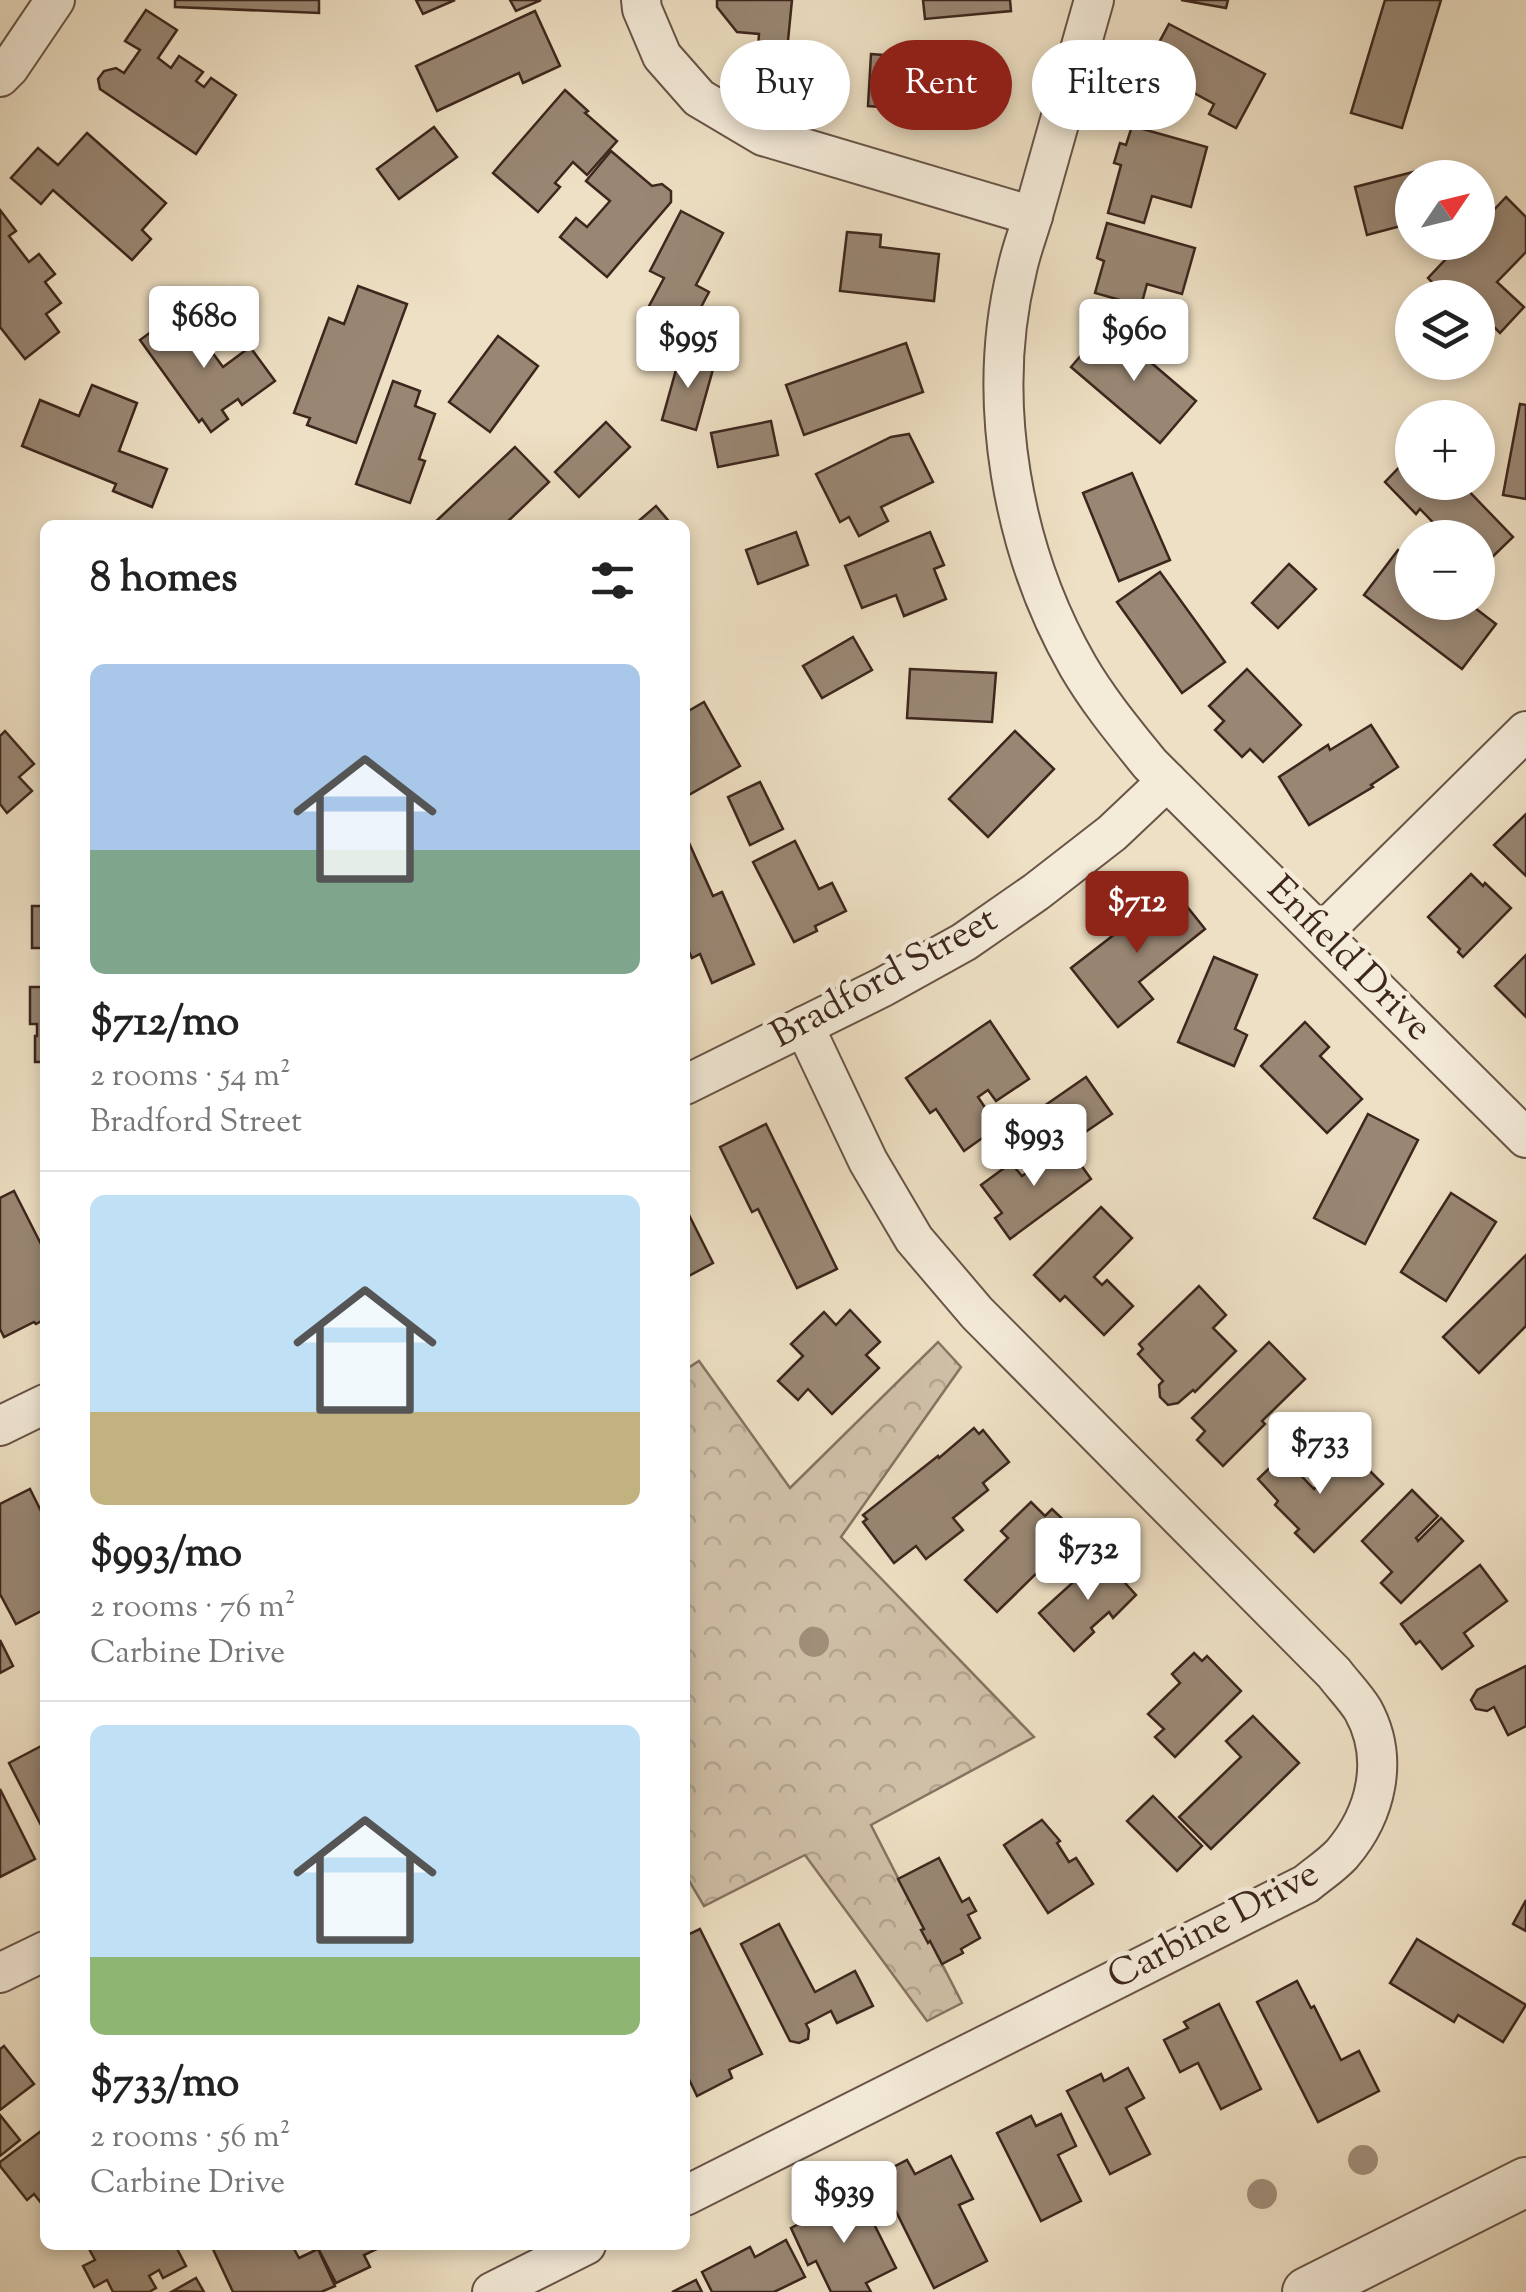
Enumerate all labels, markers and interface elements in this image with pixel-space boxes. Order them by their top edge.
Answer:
chip: Buy [720,40,850,130]
chip: Rent [870,40,1012,130]
chip: Filters [1032,40,1196,130]
north arrow [1395,160,1495,260]
map controls [1395,160,1495,620]
button: layers [1395,280,1495,380]
pin: $680 [145,286,263,371]
text: $680 [171,295,237,341]
pin: $960 [1075,299,1193,384]
pin: $995 [629,306,747,391]
text: $960 [1101,308,1167,354]
text: $995 [658,315,718,361]
button: + [1395,400,1495,500]
button: − [1395,520,1495,620]
text: 8 homes [90,550,238,610]
icon: filters [585,553,640,608]
icon: home [275,729,455,909]
street label: Enfield Drive [1253,865,1443,1055]
pin: $712 [1078,871,1196,956]
text: $712 [1108,880,1166,926]
street label: Bradford Street [762,894,1008,1064]
text: $712/mo [90,994,239,1054]
text: 2 rooms · 54 m² [90,1054,291,1100]
text: Bradford Street [90,1100,302,1146]
pin: $993 [975,1104,1093,1189]
text: $993 [1003,1113,1065,1159]
icon: home [275,1260,455,1440]
pin: $733 [1261,1412,1379,1497]
text: $733 [1291,1421,1349,1467]
pin: $732 [1029,1518,1147,1603]
text: $993/mo [90,1525,242,1585]
text: $732 [1058,1527,1119,1573]
text: 2 rooms · 76 m² [90,1585,296,1631]
text: Carbine Drive [90,1631,285,1677]
icon: home [275,1790,455,1970]
street label: Carbine Drive [1099,1849,1329,2005]
text: $733/mo [90,2055,239,2115]
text: 2 rooms · 56 m² [90,2115,290,2161]
text: Carbine Drive [90,2161,285,2207]
pin: $939 [785,2161,903,2246]
text: $939 [814,2170,874,2216]

